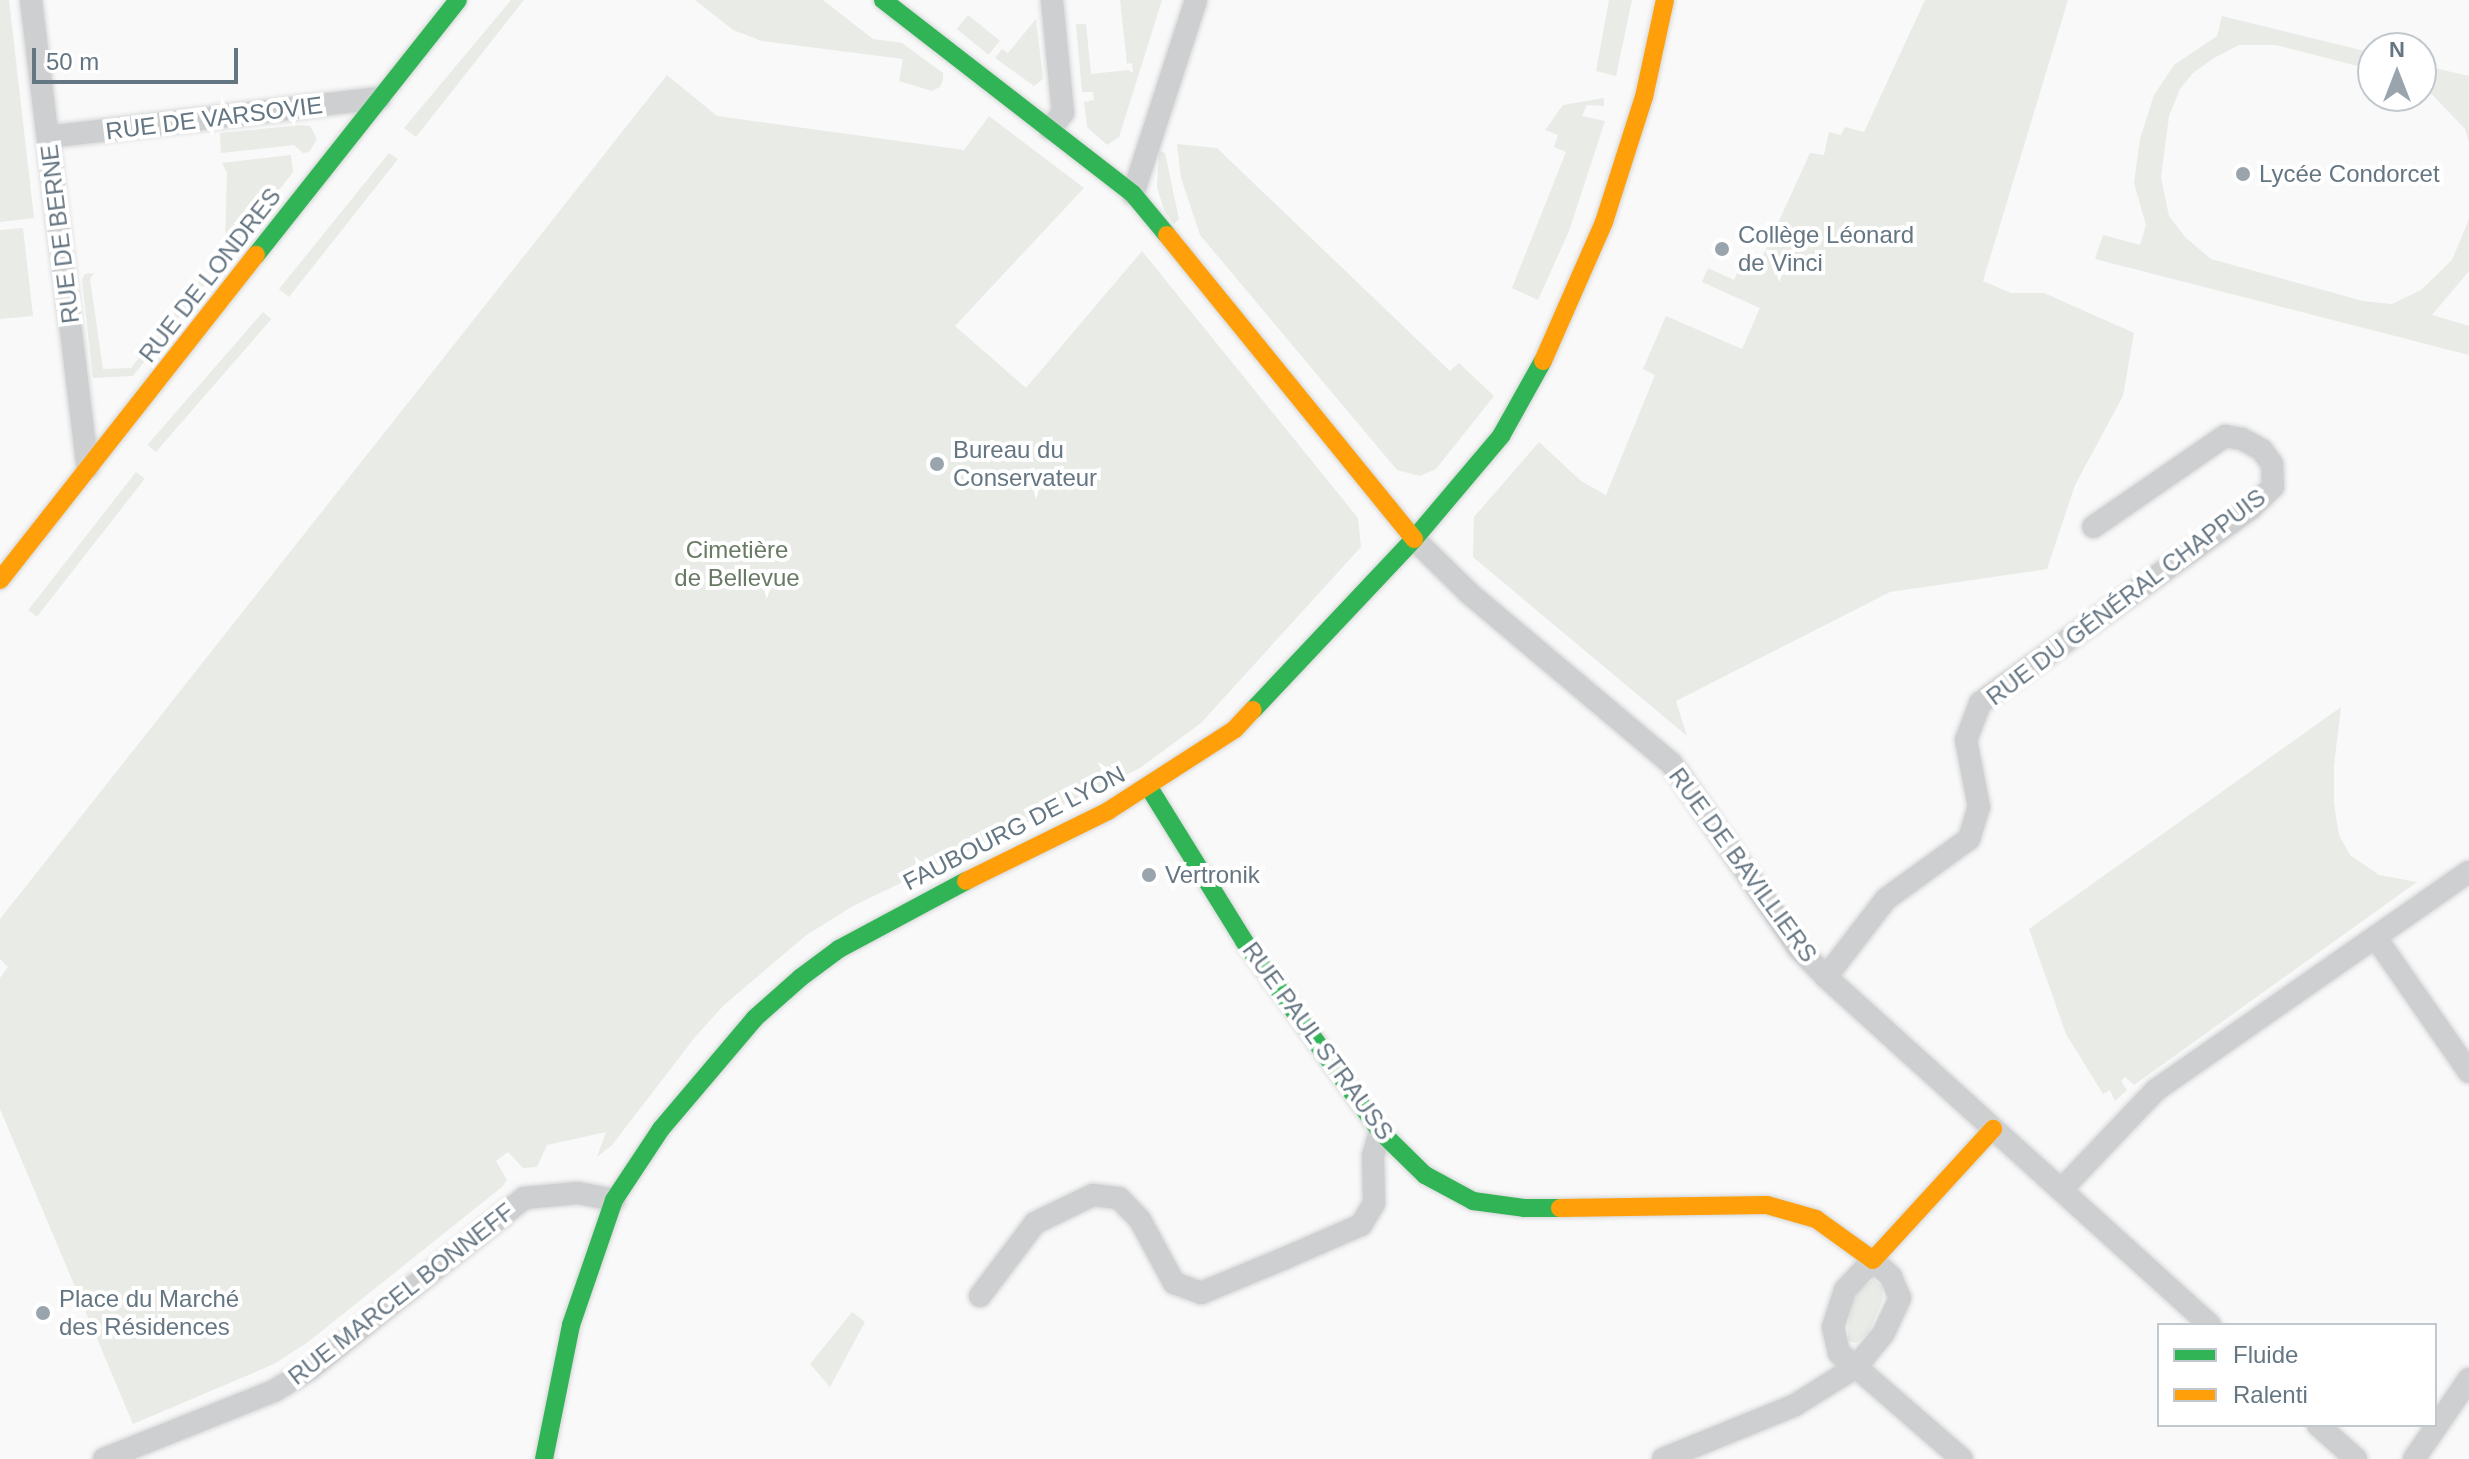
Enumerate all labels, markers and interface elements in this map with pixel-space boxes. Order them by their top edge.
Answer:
scale bar [36,32,242,82]
north arrow [2357,32,2437,112]
text: N [2389,37,2405,62]
text: 50 m [46,48,99,75]
street label: RUE DE VARSOVIE [104,90,324,146]
street label: RUE DE BERNE [35,143,85,325]
place label: Lycée Condorcet [2259,160,2440,188]
marker: Lycée Condorcet [2234,165,2252,183]
street label: RUE DE LONDRES [133,182,287,368]
place label: Collège Léonard de Vinci [1738,221,1914,277]
marker: Collège Léonard de Vinci [1713,240,1731,258]
place label: Bureau du Conservateur [953,436,1097,492]
marker: Bureau du Conservateur [928,455,946,473]
street label: RUE DU GÉNÉRAL CHAPPUIS [1980,482,2272,712]
park label: Cimetière de Bellevue [674,536,800,592]
street label: FAUBOURG DE LYON [898,760,1130,896]
street label: RUE DE BAVILLIERS [1663,762,1823,968]
place label: Vertronik [1165,861,1260,889]
marker: Vertronik [1140,866,1158,884]
street label: RUE PAUL STRAUSS [1236,936,1400,1146]
street label: RUE MARCEL BONNEFF [282,1197,520,1391]
place label: Place du Marché des Résidences [59,1285,239,1341]
marker: Place du Marché des Résidences [34,1304,52,1322]
legend [2157,1323,2437,1427]
text: Fluide [2233,1341,2298,1368]
text: Ralenti [2233,1381,2308,1408]

